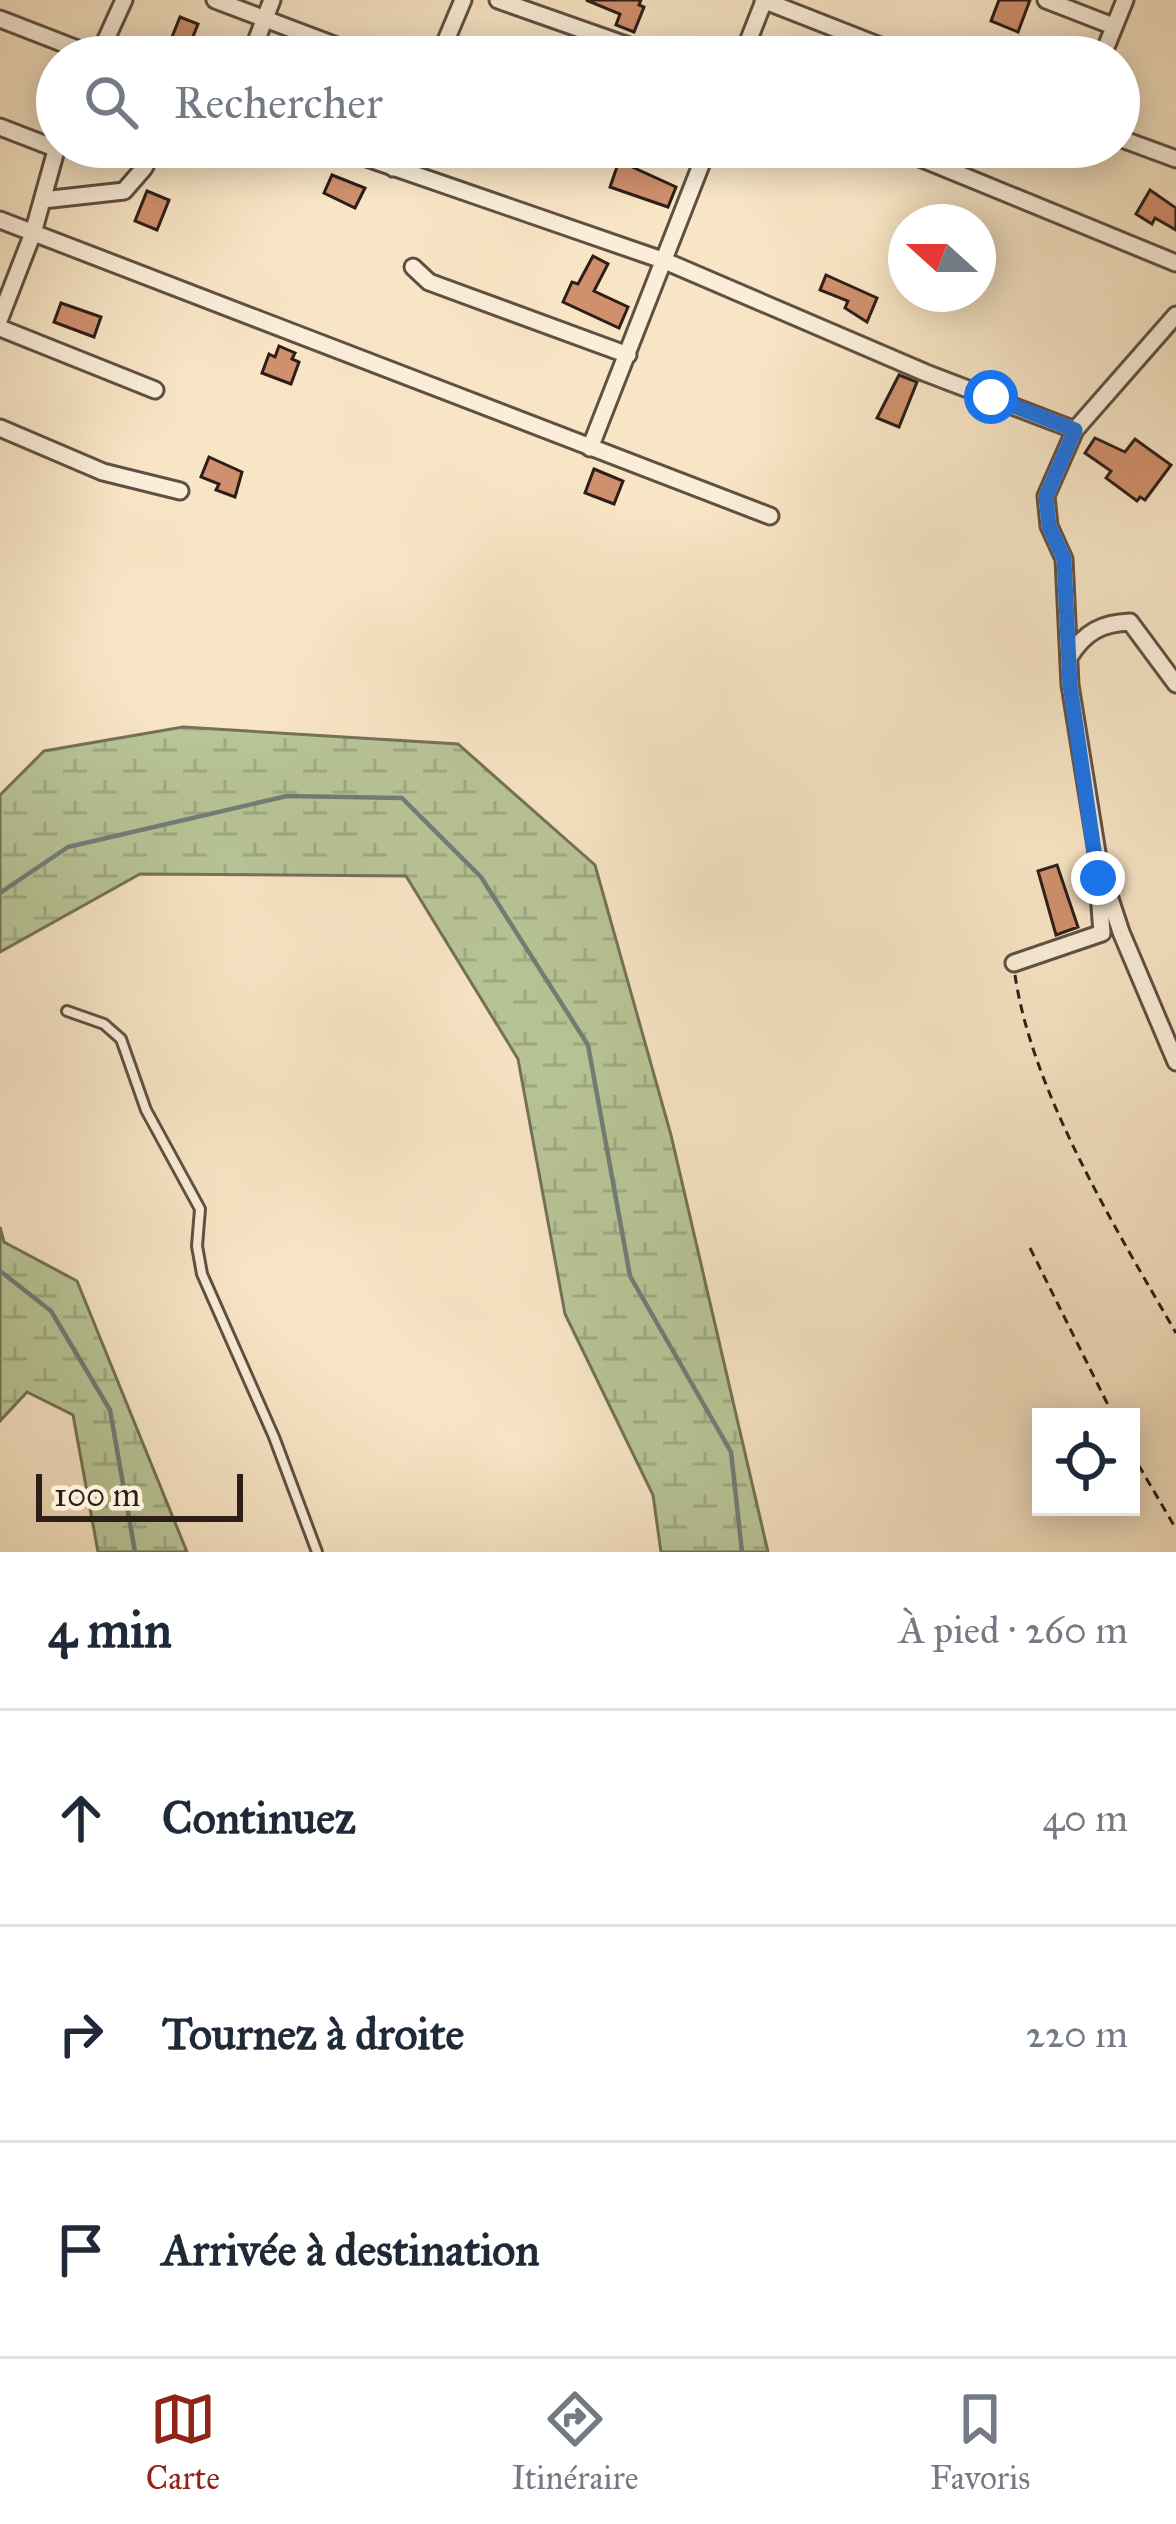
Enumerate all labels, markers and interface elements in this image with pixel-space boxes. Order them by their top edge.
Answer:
search box [36,36,1140,168]
icon: search [78,69,144,135]
text: Rechercher [174,75,383,130]
north arrow [888,204,996,312]
route start [964,370,1018,424]
route end [1071,851,1125,905]
map controls [1032,1408,1140,1516]
button: locate [1032,1408,1140,1516]
scale bar [36,1468,243,1521]
text: 100 m [54,1475,140,1515]
text: 4 min [48,1599,172,1661]
text: À pied · 260 m [899,1606,1128,1654]
icon: ahead [48,1785,114,1851]
text: Continuez [162,1790,356,1845]
text: 40 m [1042,1794,1128,1842]
icon: right [48,2001,114,2067]
text: Tournez à droite [162,2006,464,2061]
text: 220 m [1026,2010,1128,2058]
icon: arrive [48,2217,114,2283]
text: Arrivée à destination [162,2222,540,2277]
tab: Carte [146,2386,220,2498]
tab: Itinéraire [511,2386,639,2498]
tab: Favoris [930,2386,1030,2498]

